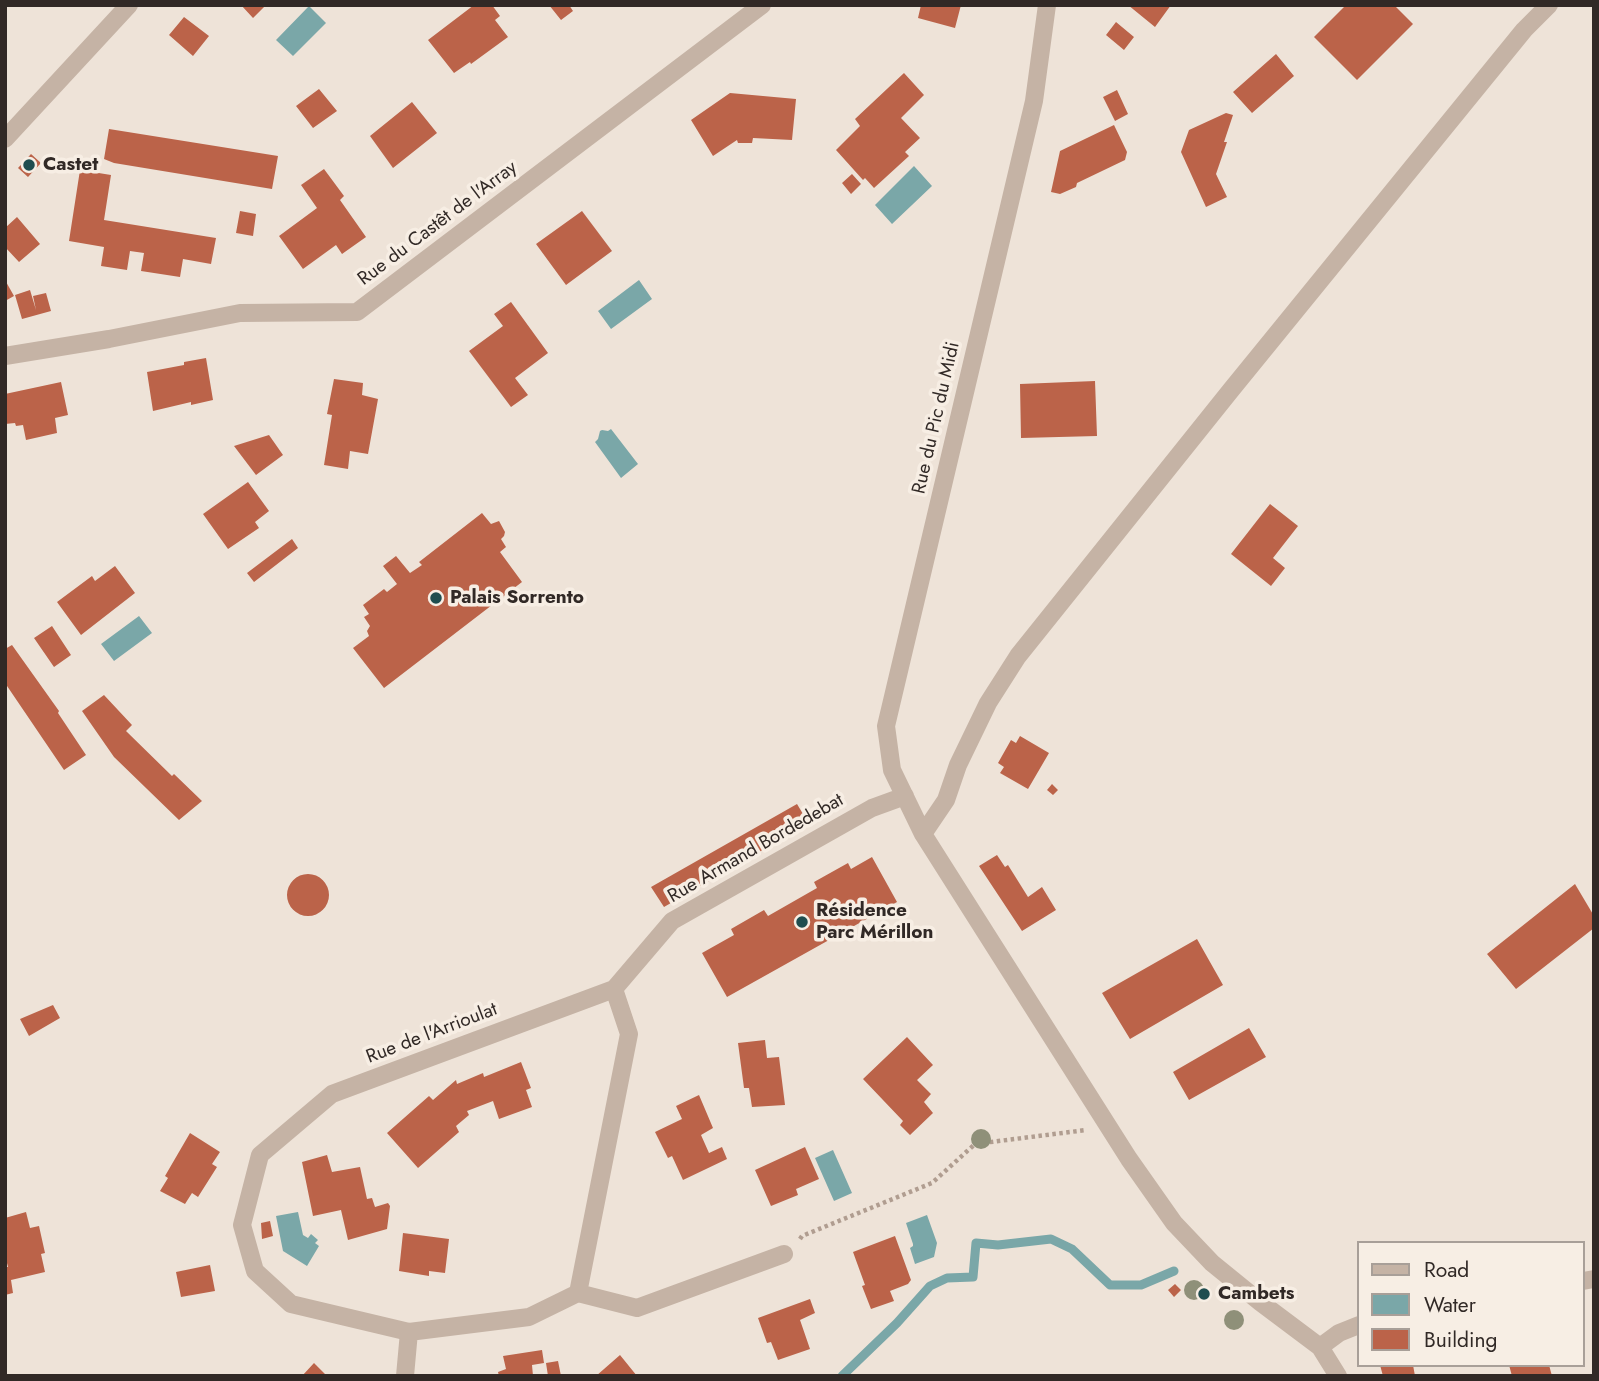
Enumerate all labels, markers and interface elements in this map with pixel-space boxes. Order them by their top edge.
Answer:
place label: Castet [43,154,98,176]
marker: Castet [21,157,37,173]
street label: Rue du Castêt de l'Array [354,157,522,291]
street label: Rue du Pic du Midi [908,340,966,496]
place label: Palais Sorrento [450,587,584,609]
marker: Palais Sorrento [428,590,444,606]
street label: Rue Armand Bordedebat [664,789,848,909]
place label: Résidence Parc Mérillon [816,900,933,944]
marker: Résidence Parc Mérillon [794,914,810,930]
street label: Rue de l'Arrioulat [363,999,501,1069]
legend [1358,1241,1585,1367]
text: Road [1424,1255,1469,1285]
place label: Cambets [1218,1283,1294,1305]
marker: Cambets [1196,1286,1212,1302]
text: Water [1424,1290,1476,1320]
text: Building [1424,1325,1497,1355]

